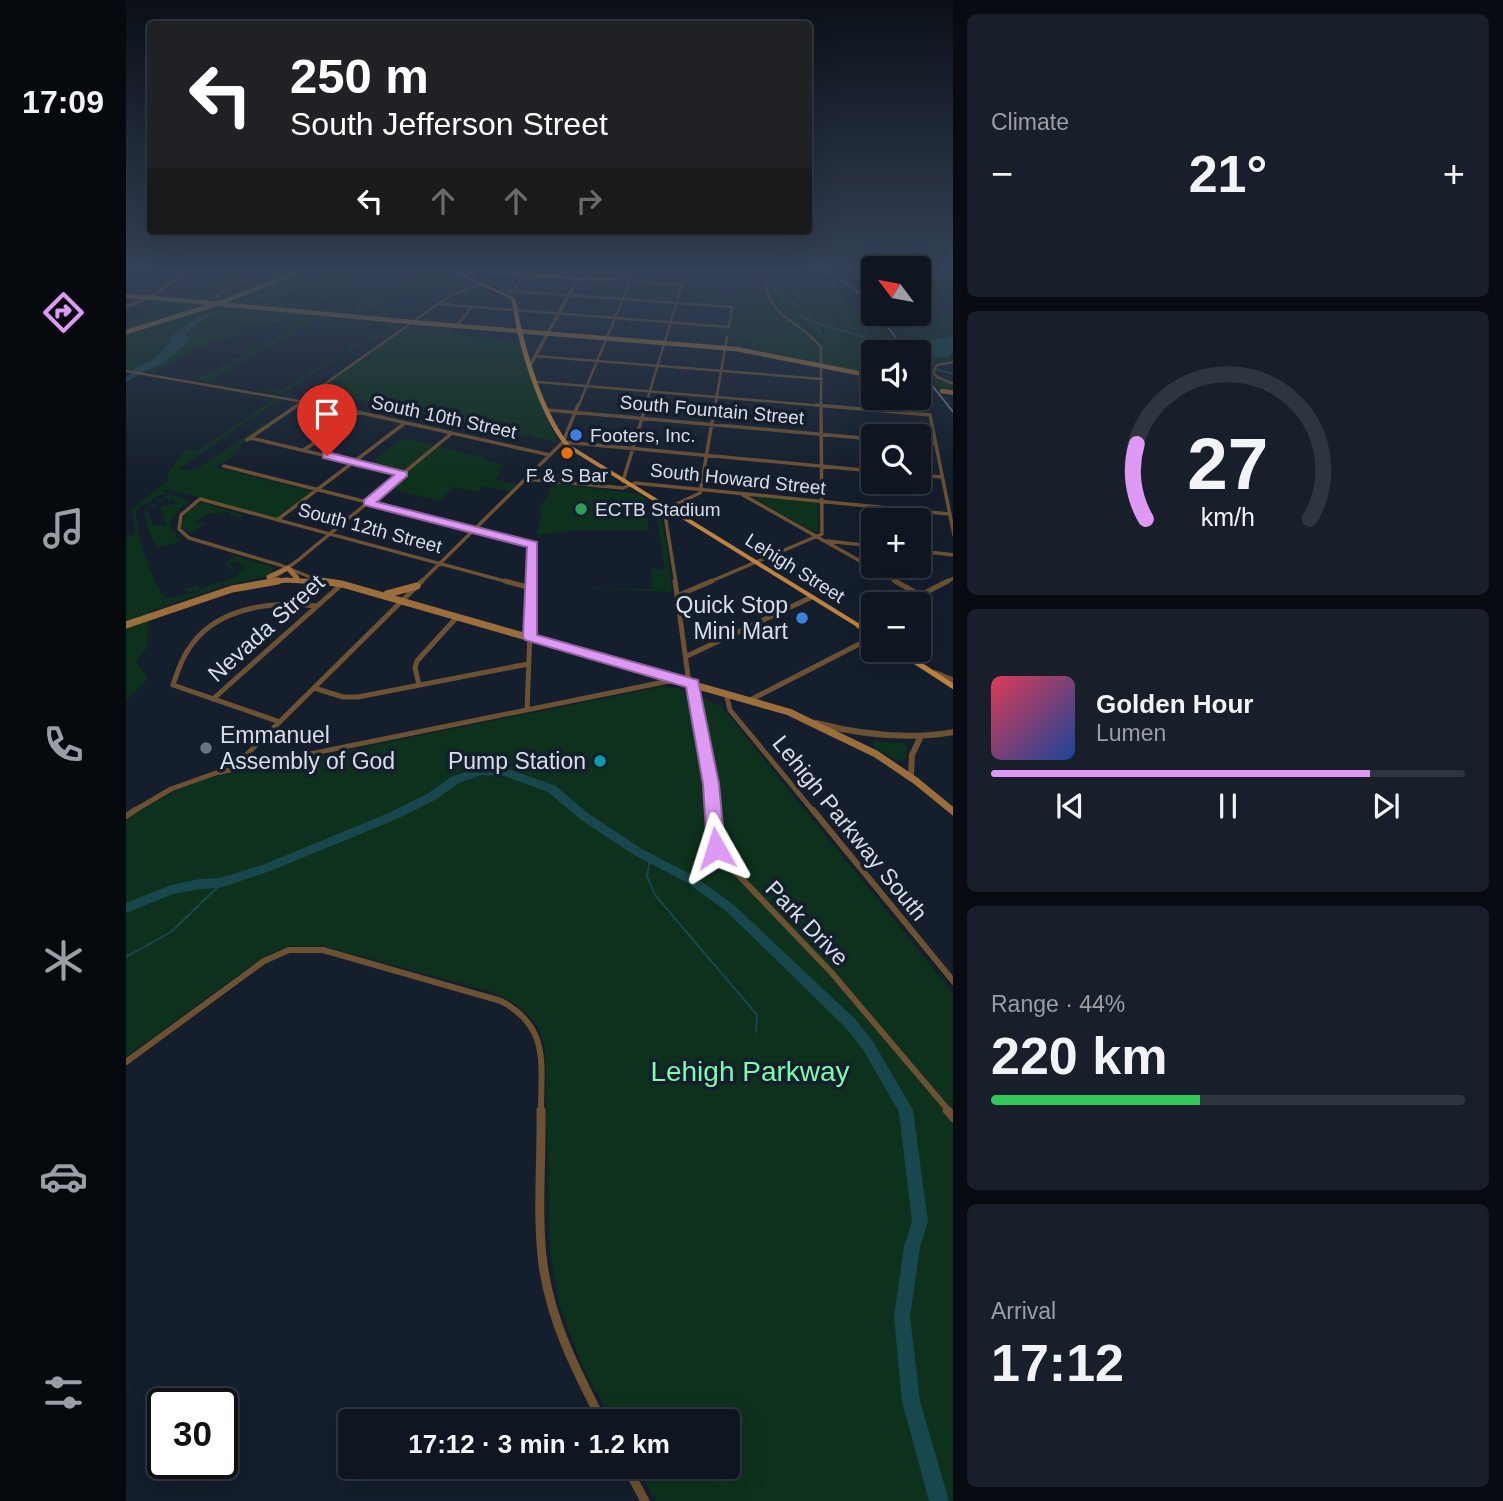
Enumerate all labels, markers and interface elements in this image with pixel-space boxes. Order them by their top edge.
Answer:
icon: left [175,49,266,140]
text: 250 m [290,49,429,103]
text: 17:09 [22,84,104,120]
text: South Jefferson Street [290,106,608,142]
text: Climate [991,109,1069,135]
text: 21° [1189,145,1267,203]
text: − [991,153,1013,195]
text: + [1443,153,1465,195]
icon: left [351,182,389,220]
icon: ahead [424,182,462,220]
icon: ahead [497,182,535,220]
icon: right [570,182,608,220]
north arrow [861,256,931,326]
map controls [861,256,931,662]
icon: directions [39,288,88,337]
button: sound [861,340,931,410]
pin [297,384,357,456]
street label: South 10th Street [369,391,519,443]
street label: South Fountain Street [619,391,806,429]
icon: arrive [308,395,346,433]
button: search [861,424,931,494]
text: 27 [1188,424,1268,505]
place label: Footers, Inc. [590,425,696,446]
marker: Footers, Inc. [568,427,584,443]
marker: F & S Bar [559,445,575,461]
street label: South Howard Street [649,459,828,499]
place label: F & S Bar [526,465,609,486]
street label: South 12th Street [296,499,445,557]
place label: ECTB Stadium [595,499,721,520]
marker: ECTB Stadium [573,501,589,517]
text: km/h [1201,503,1255,531]
icon: music [39,504,88,553]
button: + [861,508,931,578]
street label: Lehigh Street [742,529,849,607]
street label: Nevada Street [203,569,330,687]
place label: Quick Stop Mini Mart [676,592,789,644]
button: − [861,592,931,662]
marker: Quick Stop Mini Mart [794,610,810,626]
text: Golden Hour [1096,689,1253,719]
icon: phone [39,720,88,769]
text: Lumen [1096,720,1166,746]
place label: Emmanuel Assembly of God [220,722,395,774]
street label: Lehigh Parkway South [767,730,933,926]
marker: Emmanuel Assembly of God [198,740,214,756]
place label: Pump Station [448,748,586,774]
marker: Pump Station [592,753,608,769]
icon: previous [1051,787,1089,825]
icon: pause [1209,787,1247,825]
icon: next [1367,787,1405,825]
position arrow [679,811,753,885]
street label: Park Drive [760,875,854,971]
icon: climate [39,936,88,985]
text: Range · 44% [991,991,1125,1017]
text: 220 km [991,1027,1167,1085]
park label: Lehigh Parkway [650,1056,850,1087]
icon: car [39,1152,88,1201]
text: Arrival [991,1298,1056,1324]
text: 17:12 [991,1334,1124,1392]
icon: filters [39,1368,88,1417]
speed limit sign: 30 [147,1388,238,1479]
text: 17:12 · 3 min · 1.2 km [408,1429,670,1459]

